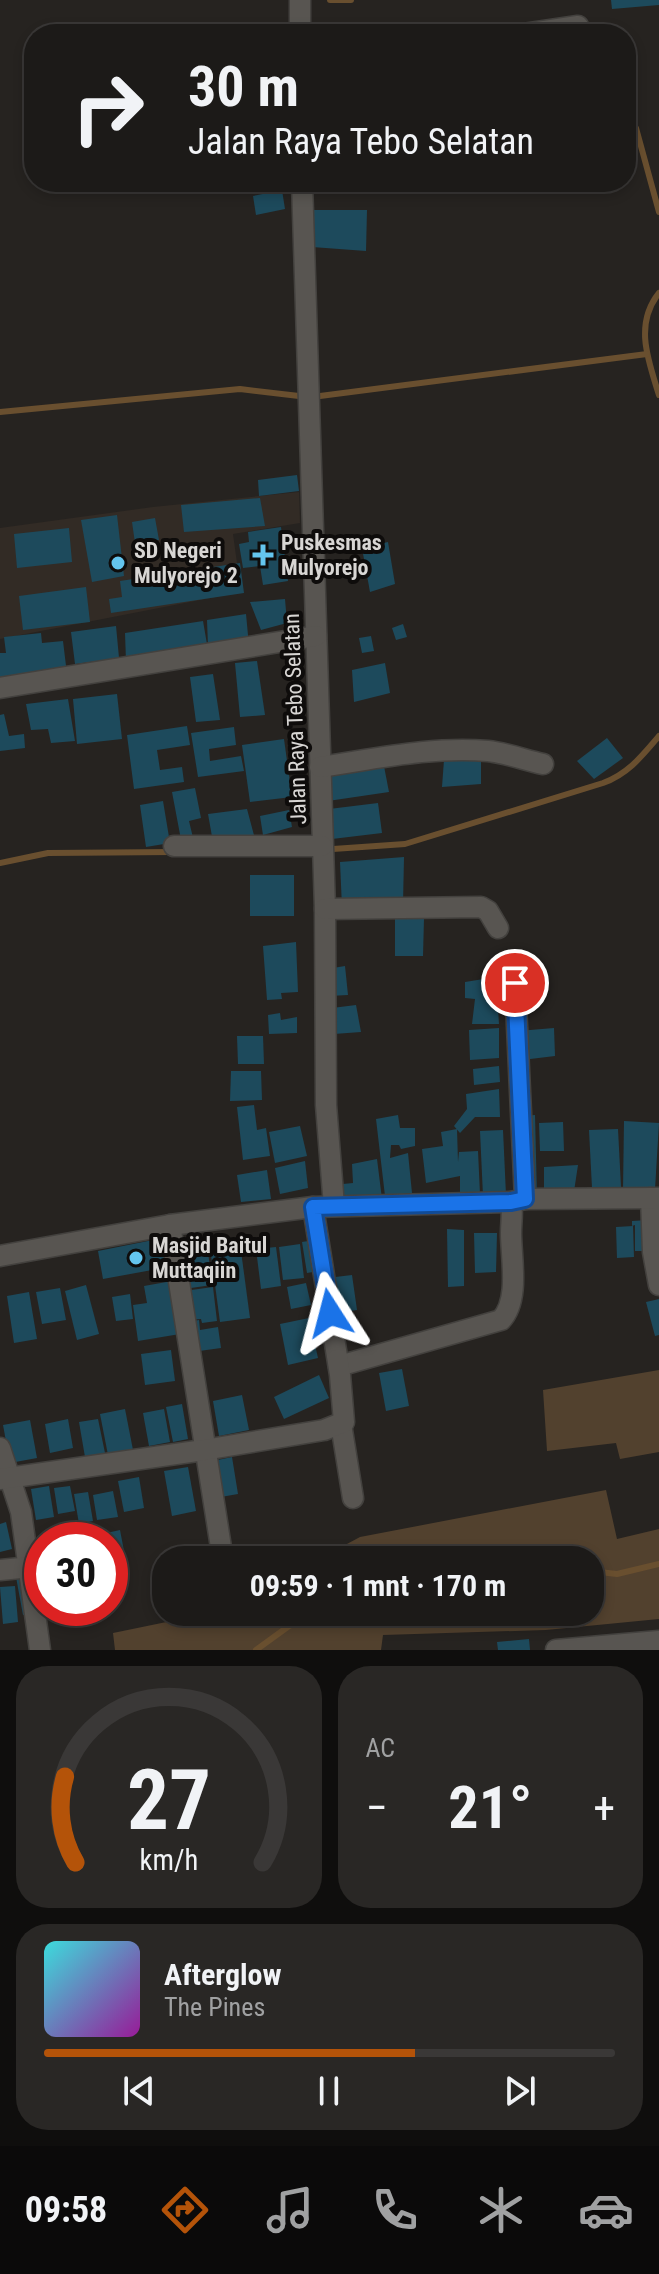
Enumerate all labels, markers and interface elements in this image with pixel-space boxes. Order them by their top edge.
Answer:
text: 30 m [188,54,299,120]
icon: right [56,56,160,160]
text: Jalan Raya Tebo Selatan [188,121,534,163]
place label: Puskesmas Mulyorejo [281,530,382,580]
place label: SD Negeri Mulyorejo 2 [134,538,238,588]
marker: Puskesmas Mulyorejo [252,544,274,566]
marker: SD Negeri Mulyorejo 2 [109,554,127,572]
street label: Jalan Raya Tebo Selatan [279,613,311,825]
pin [481,949,549,1017]
icon: arrive [493,961,537,1005]
place label: Masjid Baitul Muttaqiin [152,1233,267,1283]
marker: Masjid Baitul Muttaqiin [127,1249,145,1267]
position arrow [288,1271,372,1355]
speed limit sign: 30 [24,1522,128,1626]
text: 09:59 · 1 mnt · 170 m [250,1568,506,1603]
text: AC [366,1733,395,1763]
text: 27 [127,1752,211,1849]
text: 21° [448,1772,532,1843]
text: − [366,1782,388,1834]
text: + [593,1782,615,1834]
text: km/h [139,1843,198,1877]
text: Afterglow [164,1957,282,1992]
text: The Pines [164,1992,265,2022]
icon: previous [117,2069,161,2113]
icon: pause [307,2069,351,2113]
icon: next [498,2069,542,2113]
icon: directions [157,2182,213,2238]
icon: music [262,2182,318,2238]
icon: phone [367,2182,423,2238]
icon: climate [473,2182,529,2238]
icon: car [578,2182,634,2238]
text: 09:58 [25,2189,107,2231]

